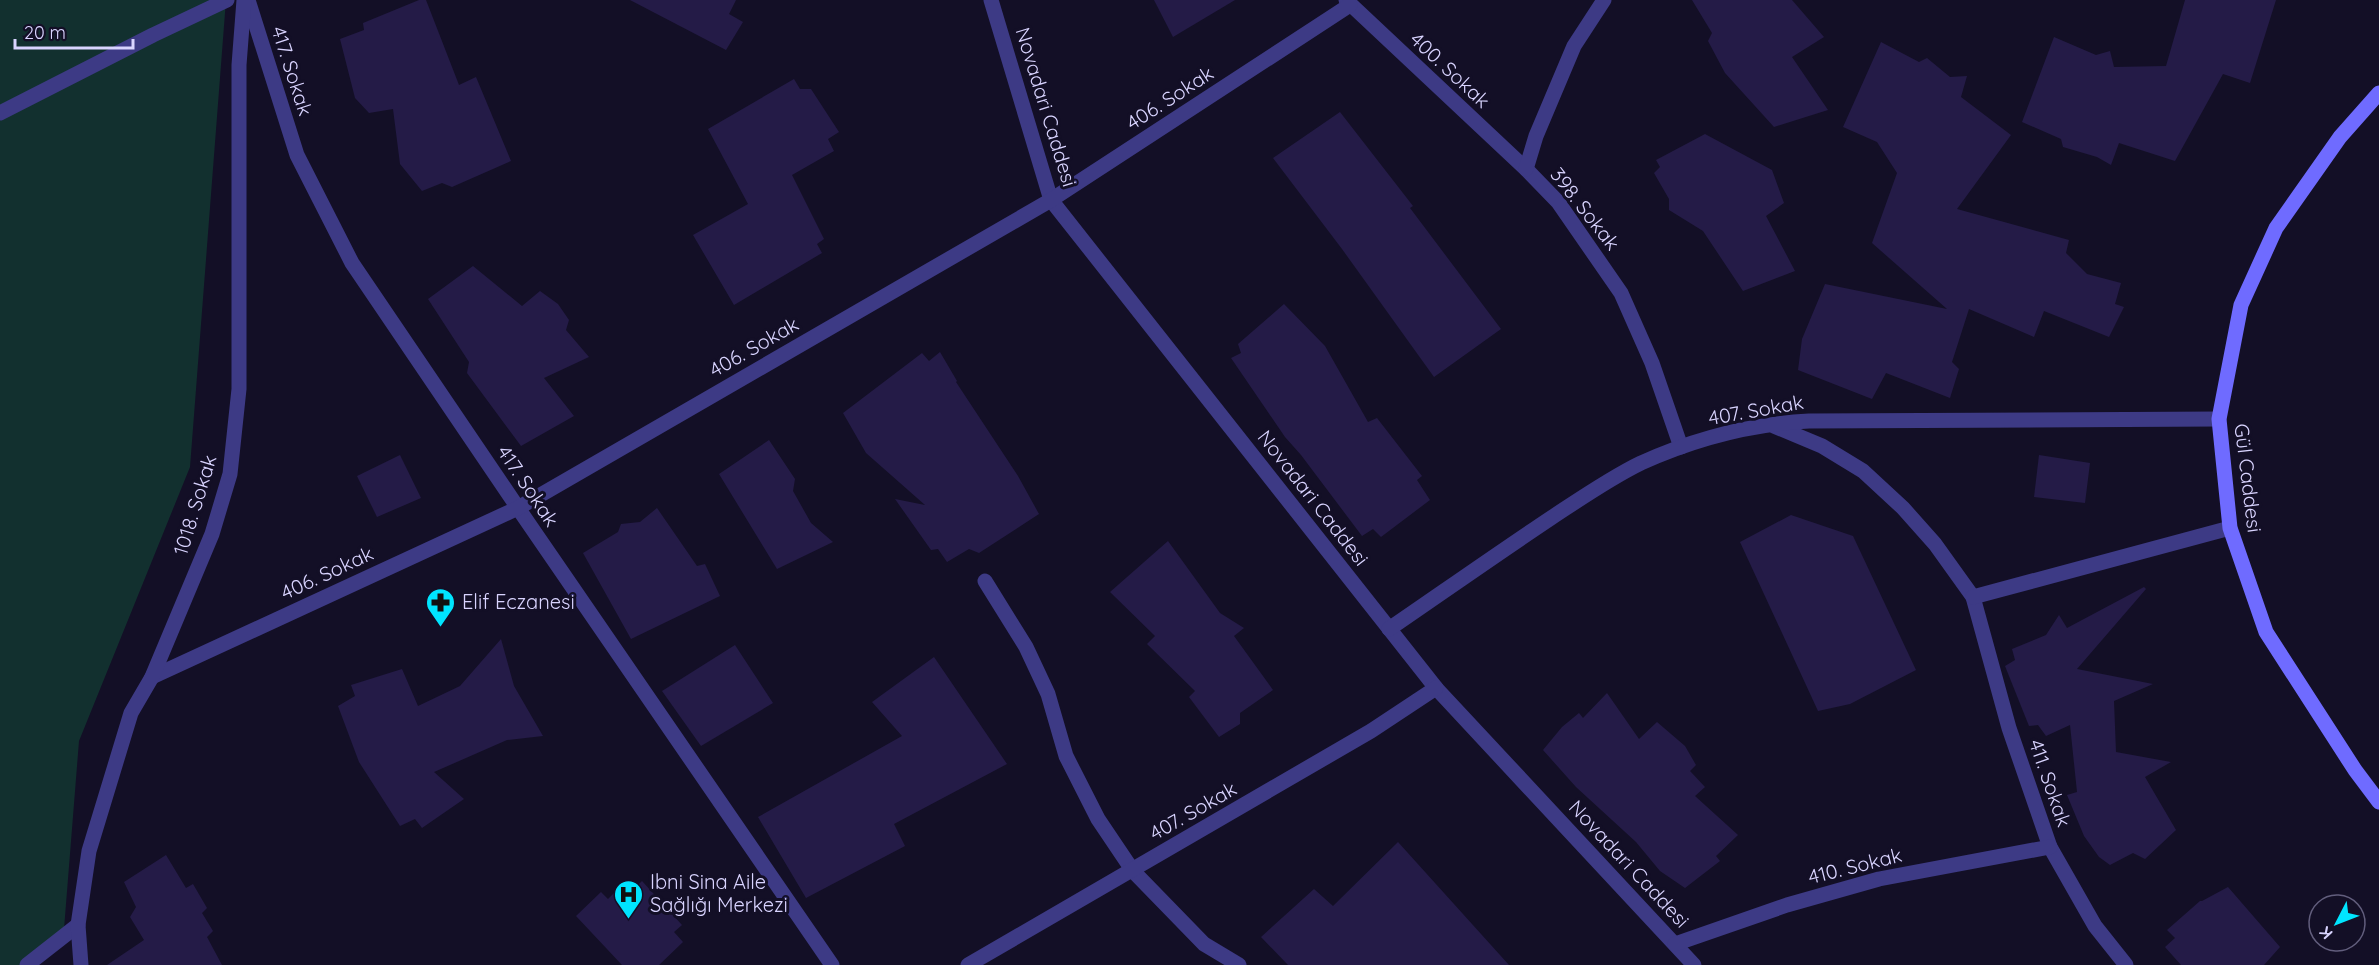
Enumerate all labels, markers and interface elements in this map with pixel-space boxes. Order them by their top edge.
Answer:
scale bar [15,12,134,50]
text: 20 m [24,21,66,44]
street label: 417. Sokak [266,23,319,119]
street label: Novadari Caddesi [1010,24,1083,190]
street label: 400. Sokak [1405,26,1496,113]
street label: 406. Sokak [1121,60,1218,135]
street label: 398. Sokak [1545,162,1625,255]
street label: 406. Sokak [705,311,803,382]
street label: 407. Sokak [1706,389,1805,430]
street label: Gül Caddesi [2229,422,2268,534]
street label: Novadari Caddesi [1253,425,1374,571]
street label: 417. Sokak [492,440,565,531]
street label: 1018. Sokak [167,452,222,558]
street label: 406. Sokak [277,540,377,605]
pharmacy icon: Elif Eczanesi [425,586,457,628]
place label: Elif Eczanesi [462,589,575,614]
street label: 411. Sokak [2024,736,2077,830]
street label: 407. Sokak [1145,776,1241,845]
street label: Novadari Caddesi [1564,795,1695,933]
street label: 410. Sokak [1806,842,1904,889]
place label: Ibni Sina Aile Sağlığı Merkezi [650,869,788,917]
hospital icon: Ibni Sina Aile Sağlığı Merkezi [613,878,645,920]
north arrow [2307,893,2367,953]
text: K [2315,922,2337,944]

